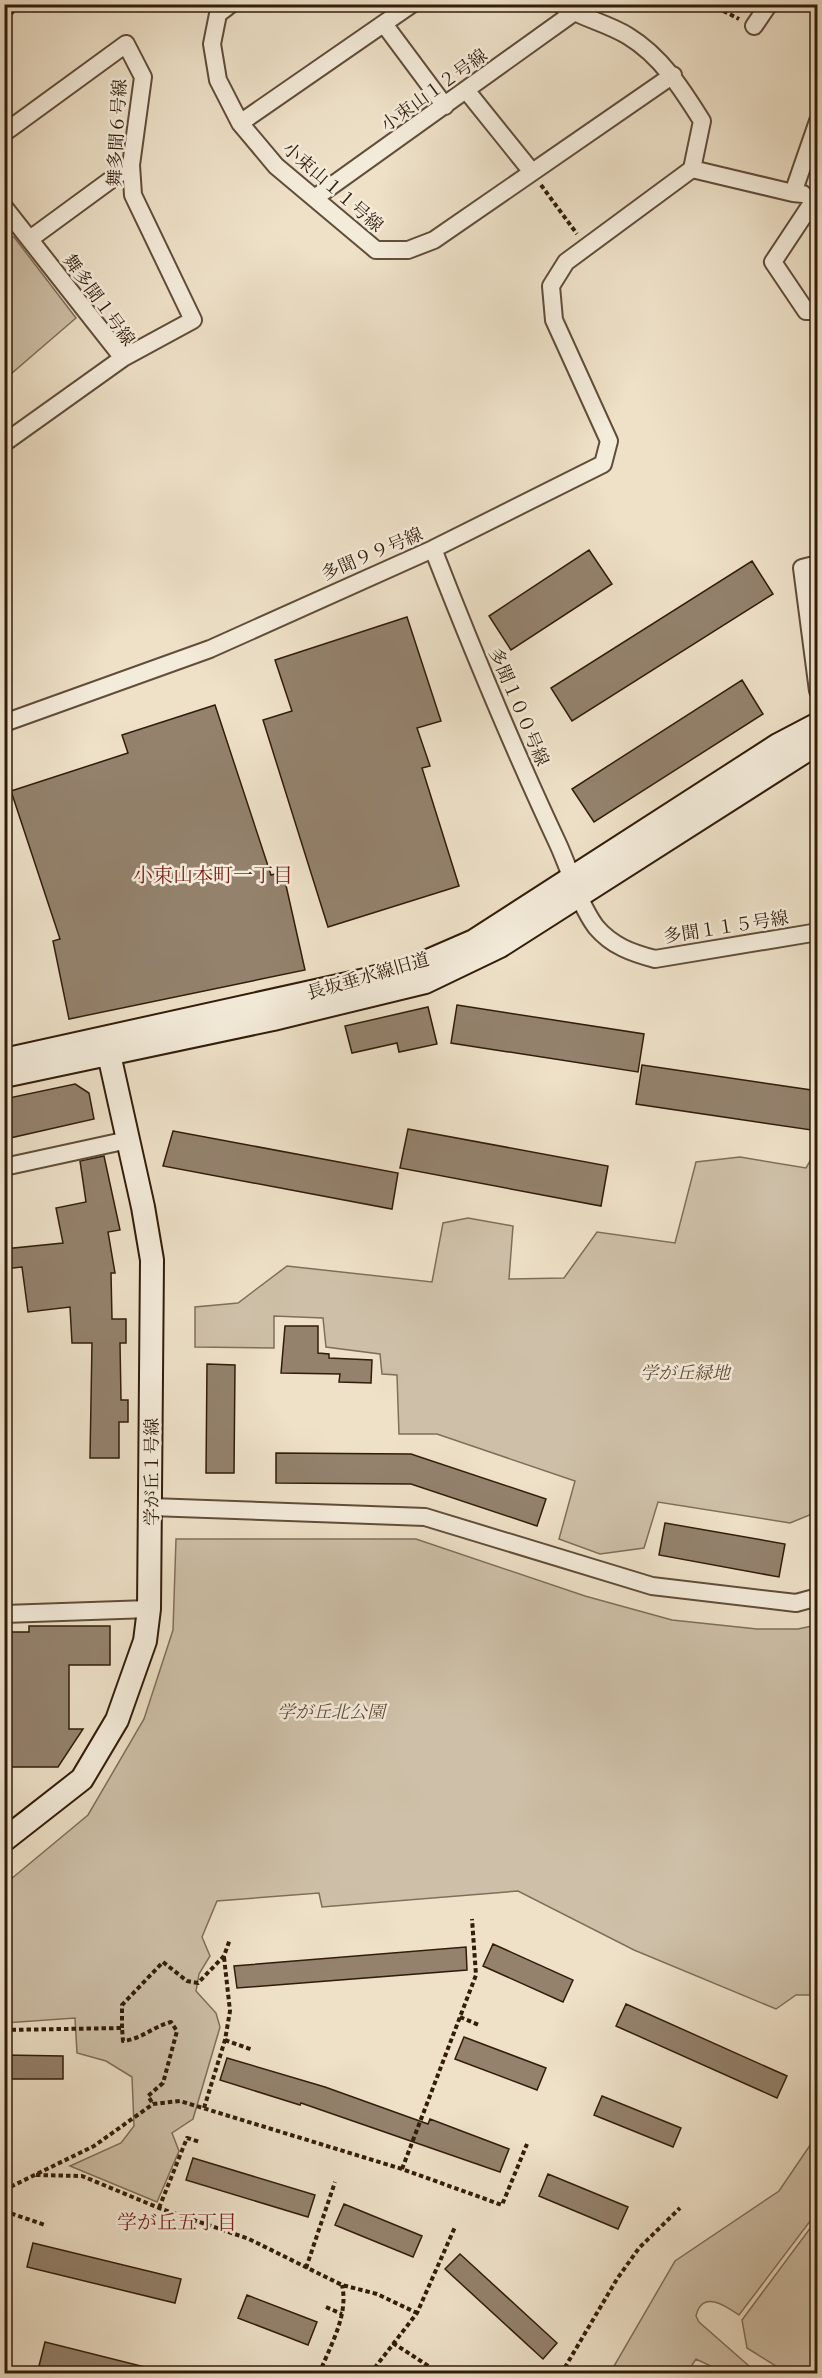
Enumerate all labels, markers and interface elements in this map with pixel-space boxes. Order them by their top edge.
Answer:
street label: 小束山１２号線 [377,45,493,138]
street label: 舞多聞６号線 [104,79,133,188]
street label: 小束山１１号線 [277,138,387,238]
street label: 舞多聞１号線 [57,250,139,351]
street label: 多聞９９号線 [318,524,427,587]
street label: 多聞１００号線 [482,645,553,770]
district label: 小束山本町一丁目 [133,864,293,889]
street label: 多聞１１５号線 [662,907,790,950]
street label: 長坂垂水線旧道 [305,949,432,1006]
park label: 学が丘緑地 [640,1363,732,1386]
street label: 学が丘１号線 [142,1418,165,1526]
park label: 学が丘北公園 [277,1702,388,1725]
district label: 学が丘五丁目 [117,2211,237,2236]

